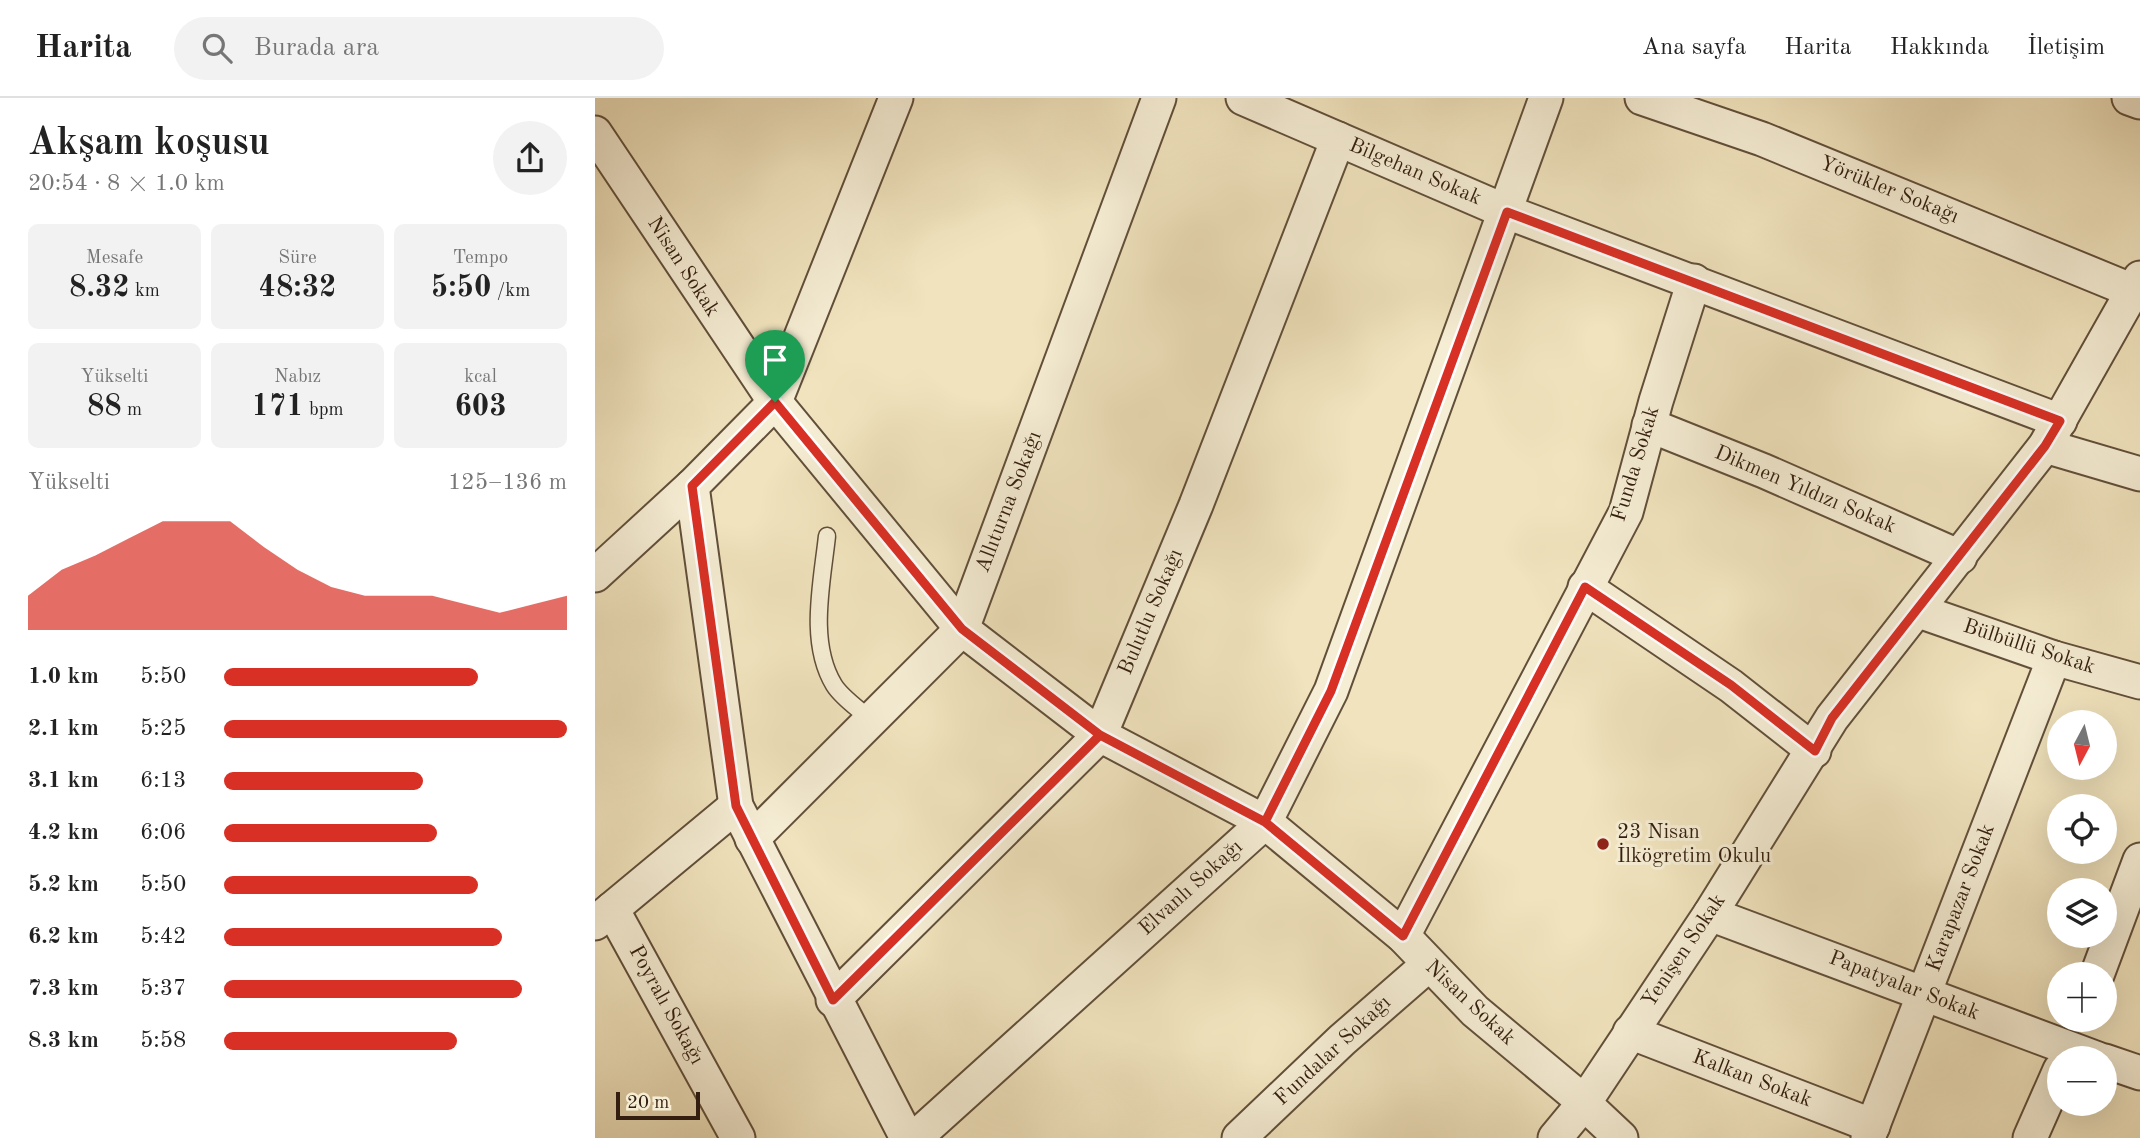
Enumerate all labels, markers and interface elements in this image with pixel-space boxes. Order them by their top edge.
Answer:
search box [174,17,664,80]
icon: search [198,29,236,67]
text: Harita [35,32,132,65]
text: Burada ara [254,35,379,61]
text: Ana sayfa [1642,36,1746,60]
text: Harita [1784,36,1852,60]
text: Hakkında [1890,36,1989,60]
text: İletişim [2027,36,2105,60]
button: share [493,121,567,195]
text: Akşam koşusu [28,125,270,163]
street label: Bilgehan Sokak [1346,135,1484,209]
street label: Yörükler Sokağı [1816,153,1962,227]
text: 20:54 · 8 × 1.0 km [28,172,225,195]
street label: Nisan Sokak [643,213,723,321]
text: Mesafe [86,249,143,268]
text: Süre [278,249,317,268]
text: Tempo [453,249,508,268]
text: 8.32 [69,273,130,303]
text: 48:32 [259,273,337,303]
text: 5:50 [431,273,491,303]
text: km [130,282,160,301]
text: /km [491,282,530,301]
pin [745,330,805,402]
icon: arrive [756,341,794,379]
text: Yükselti [81,368,148,387]
text: Nabız [274,368,321,387]
text: kcal [464,368,497,387]
text: 88 [87,392,122,422]
text: 171 [251,392,304,422]
text: 603 [454,392,507,422]
text: m [122,401,142,420]
text: bpm [304,401,344,420]
street label: Funda Sokak [1608,404,1664,524]
street label: Allıturna Sokağı [972,428,1046,576]
street label: Dikmen Yıldızı Sokak [1711,442,1899,538]
text: Yükselti [28,471,110,494]
text: 125–136 m [448,471,567,494]
street label: Bulutlu Sokağı [1115,546,1187,678]
street label: Bülbüllü Sokak [1960,616,2098,678]
text: 1.0 km [28,665,99,688]
text: 5:50 [140,665,186,688]
north arrow [2047,710,2117,780]
map controls [2047,710,2117,1116]
text: 2.1 km [28,717,99,740]
text: 5:25 [140,717,186,740]
text: 3.1 km [28,769,99,792]
text: 6:13 [140,769,186,792]
button: locate [2047,794,2117,864]
text: 4.2 km [28,821,99,844]
text: 6:06 [140,821,186,844]
street label: Karapazar Sokak [1923,821,1999,975]
place label: 23 Nisan İlkögretim Okulu [1617,822,1771,867]
street label: Elvanlı Sokağı [1135,836,1247,940]
marker: 23 Nisan İlkögretim Okulu [1595,836,1611,852]
text: 5.2 km [28,873,99,896]
text: 5:50 [140,873,186,896]
button: layers [2047,878,2117,948]
street label: Yenişen Sokak [1638,890,1730,1012]
text: 6.2 km [28,925,99,948]
text: 5:42 [140,925,186,948]
street label: Poyralı Sokağı [625,942,707,1068]
street label: Papatyalar Sokak [1826,948,1982,1024]
street label: Nisan Sokak [1421,956,1519,1050]
button: + [2047,962,2117,1032]
text: 7.3 km [28,977,99,1000]
text: 5:37 [140,977,186,1000]
street label: Fundalar Sokağı [1271,992,1395,1110]
text: 8.3 km [28,1029,99,1052]
text: 5:58 [140,1029,186,1052]
button: − [2047,1046,2117,1116]
street label: Kalkan Sokak [1689,1047,1815,1111]
scale bar [616,1089,700,1121]
text: 20 m [627,1094,669,1113]

